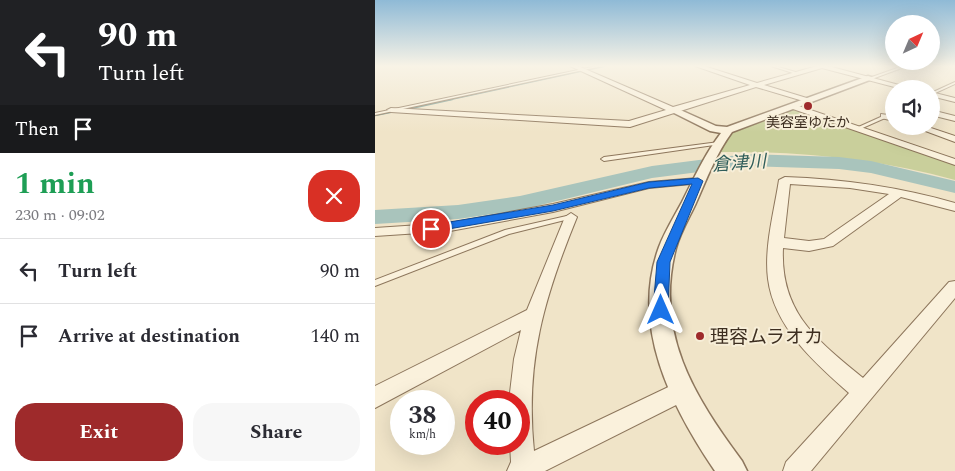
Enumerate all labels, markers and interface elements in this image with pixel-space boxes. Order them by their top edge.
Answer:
text: 90 m [98,9,178,62]
north arrow [885,15,940,70]
map controls [885,15,940,135]
icon: left [15,20,80,85]
text: Turn left [98,57,184,90]
button: sound [885,80,940,135]
marker: 美容室ゆたか [802,100,814,112]
place label: 美容室ゆたか [766,112,850,133]
text: Then [15,115,59,144]
icon: arrive [69,115,97,143]
water label: 倉津川 [711,148,769,179]
text: 1 min [15,161,95,207]
button: close [308,170,360,222]
text: 230 m · 09:02 [15,203,105,227]
pin [410,208,452,250]
icon: arrive [417,215,445,243]
icon: left [15,257,43,285]
text: Turn left [58,257,137,286]
text: 90 m [320,257,360,286]
position arrow [634,283,686,335]
icon: arrive [15,322,43,350]
text: Arrive at destination [58,322,240,351]
text: 140 m [310,322,360,351]
place label: 理容ムラオカ [710,323,823,352]
marker: 理容ムラオカ [694,330,706,342]
speed limit sign: 40 [465,390,530,455]
text: 38 [408,397,437,435]
button: Exit [15,403,183,461]
button: Share [193,403,360,461]
text: km/h [409,425,436,444]

